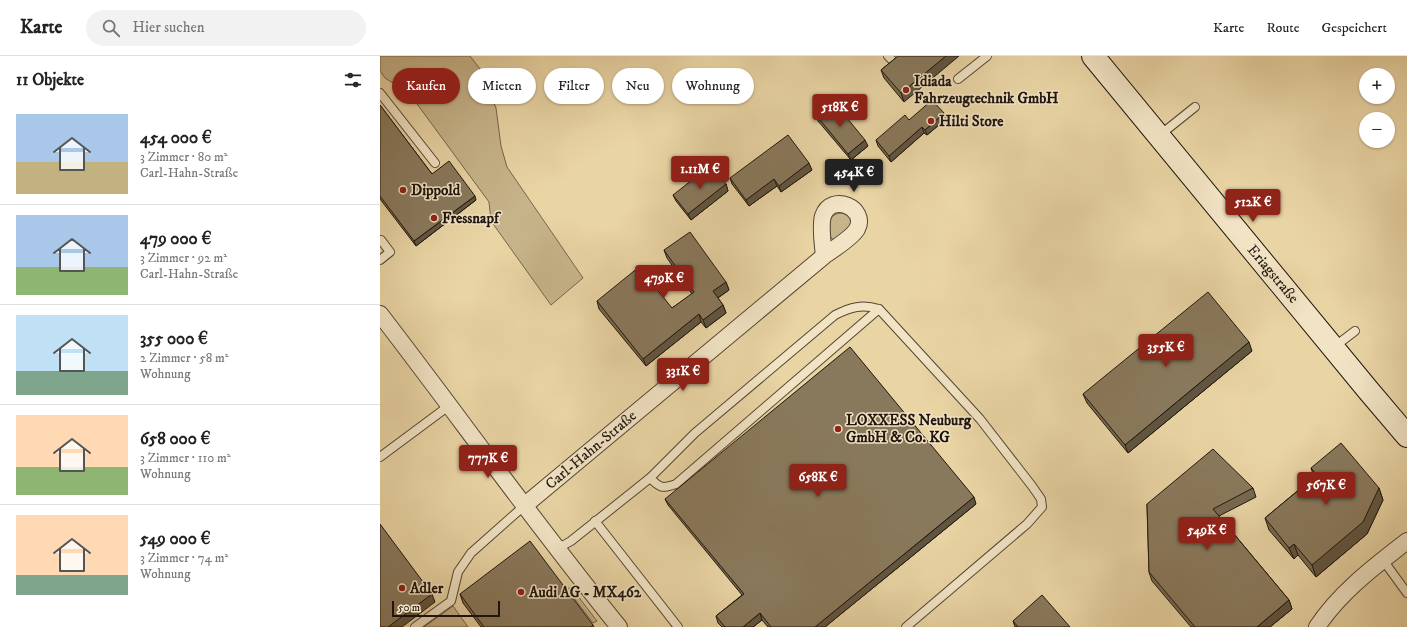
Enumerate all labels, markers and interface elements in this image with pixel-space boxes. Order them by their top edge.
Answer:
search box [86,10,366,46]
text: Karte [20,16,62,39]
icon: search [100,17,122,39]
text: Hier suchen [132,18,205,37]
text: Karte [1213,19,1244,37]
text: Route [1266,19,1299,37]
text: Gespeichert [1321,19,1387,37]
chip: Kaufen [392,68,460,104]
chip: Mieten [468,68,536,104]
chip: Filter [544,68,604,104]
chip: Neu [612,68,664,104]
chip: Wohnung [672,68,754,104]
map controls [1359,68,1395,148]
button: + [1359,68,1395,104]
text: 11 Objekte [16,69,84,91]
icon: filters [342,69,364,91]
place label: Idiada Fahrzeugtechnik GmbH [914,72,1059,108]
marker: Idiada Fahrzeugtechnik GmbH [901,85,911,95]
pin: 518K € [807,94,873,128]
text: 518K € [821,99,859,115]
place label: Hilti Store [939,112,1004,131]
button: − [1359,112,1395,148]
marker: Hilti Store [926,116,936,126]
text: 454 000 € [140,127,212,149]
icon: home [48,130,96,178]
text: 3 Zimmer · 80 m² [140,149,228,165]
pin: 1.11M € [663,156,737,190]
pin: 454K € [821,159,887,193]
text: 1.11M € [680,161,720,177]
text: 454K € [834,164,874,180]
text: Carl-Hahn-Straße [140,165,238,181]
place label: Dippold [411,181,461,200]
marker: Dippold [398,185,408,195]
pin: 512K € [1220,189,1286,223]
text: 512K € [1234,194,1272,210]
place label: Fressnapf [442,209,502,228]
marker: Fressnapf [429,213,439,223]
text: 479 000 € [140,228,211,250]
icon: home [48,231,96,279]
street label: Eriagstraße [1243,241,1303,307]
text: 3 Zimmer · 92 m² [140,250,227,266]
pin: 479K € [631,265,697,299]
text: Carl-Hahn-Straße [140,266,238,282]
text: 479K € [644,270,684,286]
text: 355 000 € [140,328,208,350]
icon: home [48,331,96,379]
pin: 355K € [1133,334,1199,368]
text: 355K € [1147,339,1185,355]
text: 2 Zimmer · 58 m² [140,350,229,366]
pin: 331K € [650,358,716,392]
text: 331K € [666,363,700,379]
text: Wohnung [140,366,190,382]
street label: Carl-Hahn-Straße [542,406,640,494]
place label: LOXXESS Neuburg GmbH & Co. KG [846,411,972,447]
marker: LOXXESS Neuburg GmbH & Co. KG [833,424,843,434]
text: 658 000 € [140,428,210,450]
icon: home [48,431,96,479]
pin: 777K € [455,445,521,479]
text: 3 Zimmer · 110 m² [140,450,231,466]
text: 777K € [468,450,508,466]
pin: 658K € [785,464,851,498]
text: Wohnung [140,466,190,482]
text: 658K € [798,469,838,485]
pin: 567K € [1293,472,1359,506]
text: 567K € [1306,477,1346,493]
pin: 549K € [1174,517,1240,551]
text: 549K € [1187,522,1227,538]
text: 549 000 € [140,528,211,550]
icon: home [48,531,96,579]
text: 3 Zimmer · 74 m² [140,550,228,566]
text: Wohnung [140,566,190,582]
place label: Adler [409,579,444,598]
marker: Adler [397,583,407,593]
place label: Audi AG - MX462 [528,583,642,602]
marker: Audi AG - MX462 [516,587,526,597]
scale bar [392,599,500,618]
text: 50 m [398,601,420,615]

